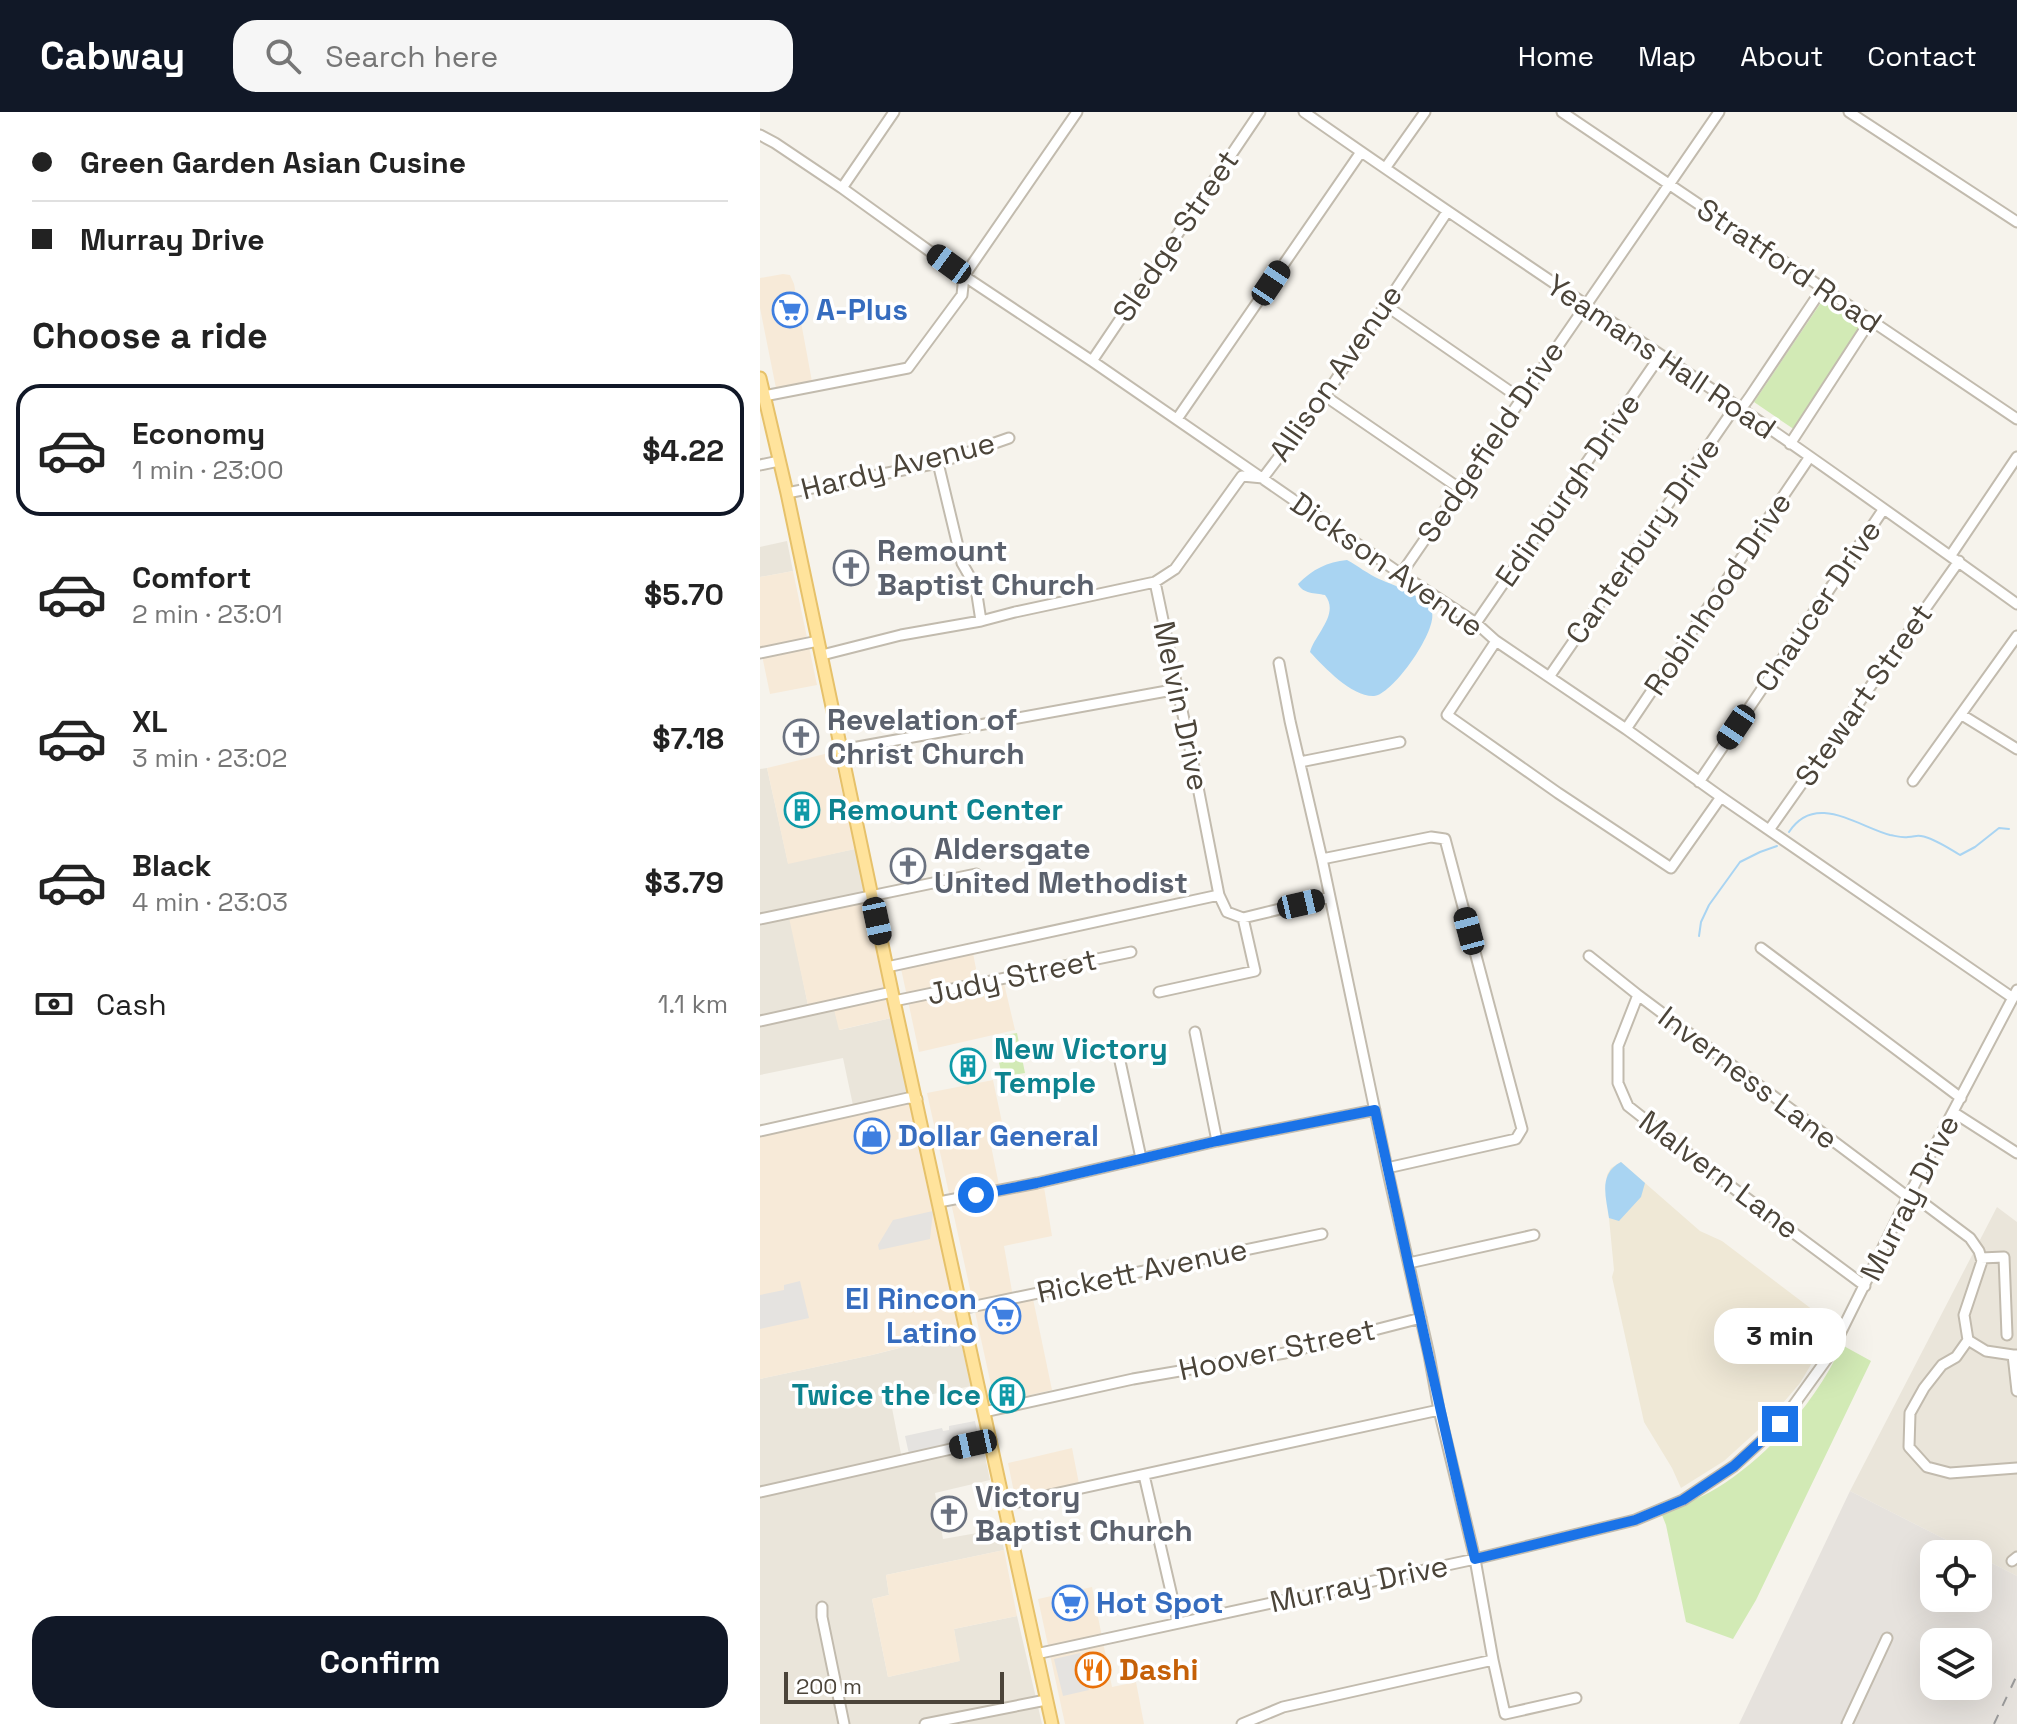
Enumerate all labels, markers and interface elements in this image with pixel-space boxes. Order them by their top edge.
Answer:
search box [233,20,793,92]
text: Cabway [40,32,185,80]
icon: search [261,34,305,78]
text: Search here [325,37,498,76]
text: Home [1518,38,1594,74]
text: Map [1638,38,1696,74]
text: About [1740,38,1823,74]
text: Contact [1867,38,1977,74]
street label: Sledge Street [1104,142,1247,329]
text: Green Garden Asian Cusine [80,143,466,182]
street label: Stratford Road [1689,189,1889,342]
text: Murray Drive [80,220,265,259]
car [923,240,975,288]
car [1248,256,1294,310]
street label: Yeamans Hall Road [1539,265,1784,448]
street label: Allison Avenue [1260,277,1411,469]
place label: A-Plus [816,290,908,329]
supermarket icon: A-Plus [771,291,809,329]
text: Choose a ride [32,313,268,359]
street label: Sedgefield Drive [1408,333,1573,550]
street label: Edinburgh Drive [1486,385,1649,594]
icon: car [36,414,108,486]
text: Economy [132,414,265,453]
street label: Hardy Avenue [797,423,999,508]
street label: Canterbury Drive [1557,430,1728,652]
text: $4.22 [642,431,724,470]
text: 1 min · 23:00 [132,453,284,487]
street label: Dickson Avenue [1283,484,1491,646]
street label: Robinhood Drive [1635,485,1800,703]
street label: Chaucer Drive [1746,512,1890,699]
place label: Remount Baptist Church [877,531,1095,604]
church icon: Remount Baptist Church [832,549,870,587]
icon: car [36,558,108,630]
text: Comfort [132,558,251,597]
text: $5.70 [644,575,724,614]
street label: Stewart Street [1786,596,1941,794]
text: 2 min · 23:01 [132,597,283,631]
street label: Melvin Drive [1144,617,1219,794]
place label: Revelation of Christ Church [827,700,1025,773]
car [1713,700,1759,754]
icon: car [36,702,108,774]
text: XL [132,702,168,741]
church icon: Revelation of Christ Church [782,718,820,756]
text: $7.18 [652,719,724,758]
text: 3 min · 23:02 [132,741,288,775]
place label: Remount Center [828,790,1063,829]
building icon: Remount Center [783,791,821,829]
place label: Aldersgate United Methodist [934,829,1188,902]
icon: car [36,846,108,918]
text: Black [132,846,211,885]
church icon: Aldersgate United Methodist [889,847,927,885]
text: $3.79 [645,863,724,902]
text: 4 min · 23:03 [132,885,288,919]
car [1275,887,1327,921]
car [860,895,894,947]
car [1451,905,1487,957]
street label: Judy Street [923,940,1100,1014]
icon: cash [32,982,76,1026]
text: Cash [96,985,167,1024]
text: 1.1 km [658,987,728,1021]
street label: Inverness Lane [1651,997,1846,1158]
place label: New Victory Temple [994,1029,1168,1102]
building icon: New Victory Temple [949,1047,987,1085]
street label: Malvern Lane [1631,1102,1807,1248]
street label: Murray Drive [1851,1108,1968,1287]
place label: Dollar General [898,1116,1099,1155]
shop icon: Dollar General [853,1117,891,1155]
route start [958,1177,994,1213]
street label: Rickett Avenue [1033,1229,1251,1312]
place label: El Rincon Latino [845,1279,977,1352]
supermarket icon: El Rincon Latino [984,1297,1022,1335]
callout: 3 min [1714,1308,1846,1364]
street label: Hoover Street [1175,1310,1379,1389]
text: 3 min [1746,1319,1814,1353]
place label: Twice the Ice [791,1375,981,1414]
building icon: Twice the Ice [988,1376,1026,1414]
route end [1762,1406,1798,1442]
car [947,1427,999,1461]
place label: Victory Baptist Church [975,1477,1193,1550]
church icon: Victory Baptist Church [930,1495,968,1533]
map controls [1920,1540,1992,1700]
button: locate [1920,1540,1992,1612]
street label: Murray Drive [1266,1546,1452,1621]
place label: Hot Spot [1096,1583,1224,1622]
supermarket icon: Hot Spot [1051,1584,1089,1622]
button: Confirm [32,1616,728,1708]
button: layers [1920,1628,1992,1700]
place label: Dashi [1119,1650,1198,1689]
restaurant icon: Dashi [1074,1651,1112,1689]
scale bar [784,1668,1004,1704]
text: 200 m [796,1672,862,1700]

